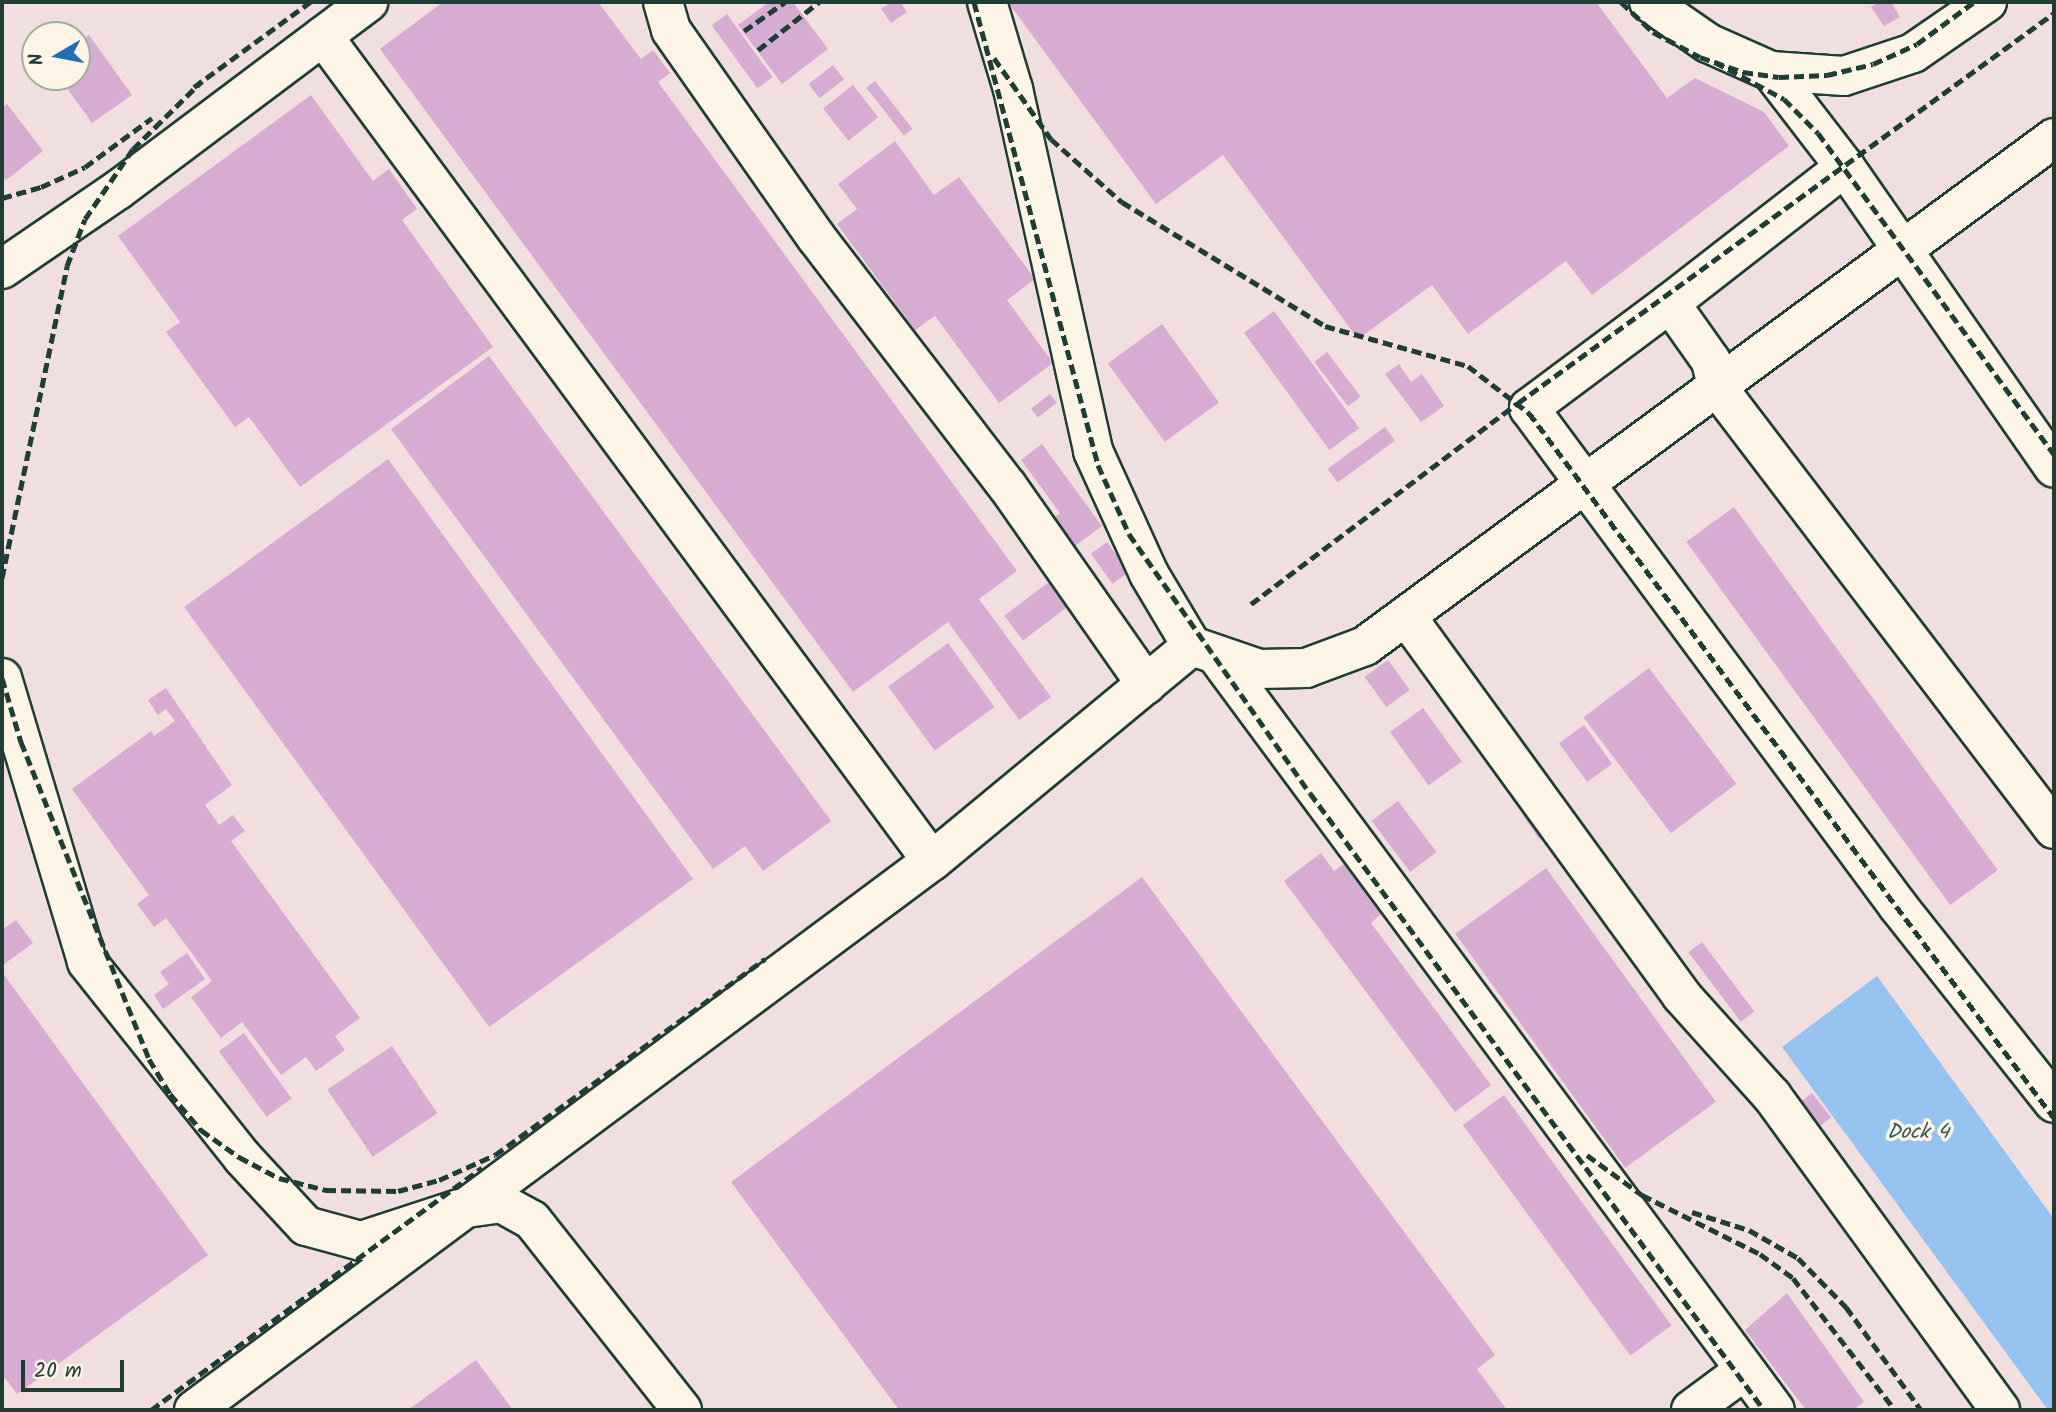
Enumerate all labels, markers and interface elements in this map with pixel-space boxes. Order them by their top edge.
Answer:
north arrow [21,21,91,91]
text: N [21,51,53,68]
water label: Dock 4 [1887,1120,1949,1146]
scale bar [24,1346,128,1390]
text: 20 m [34,1355,82,1388]

